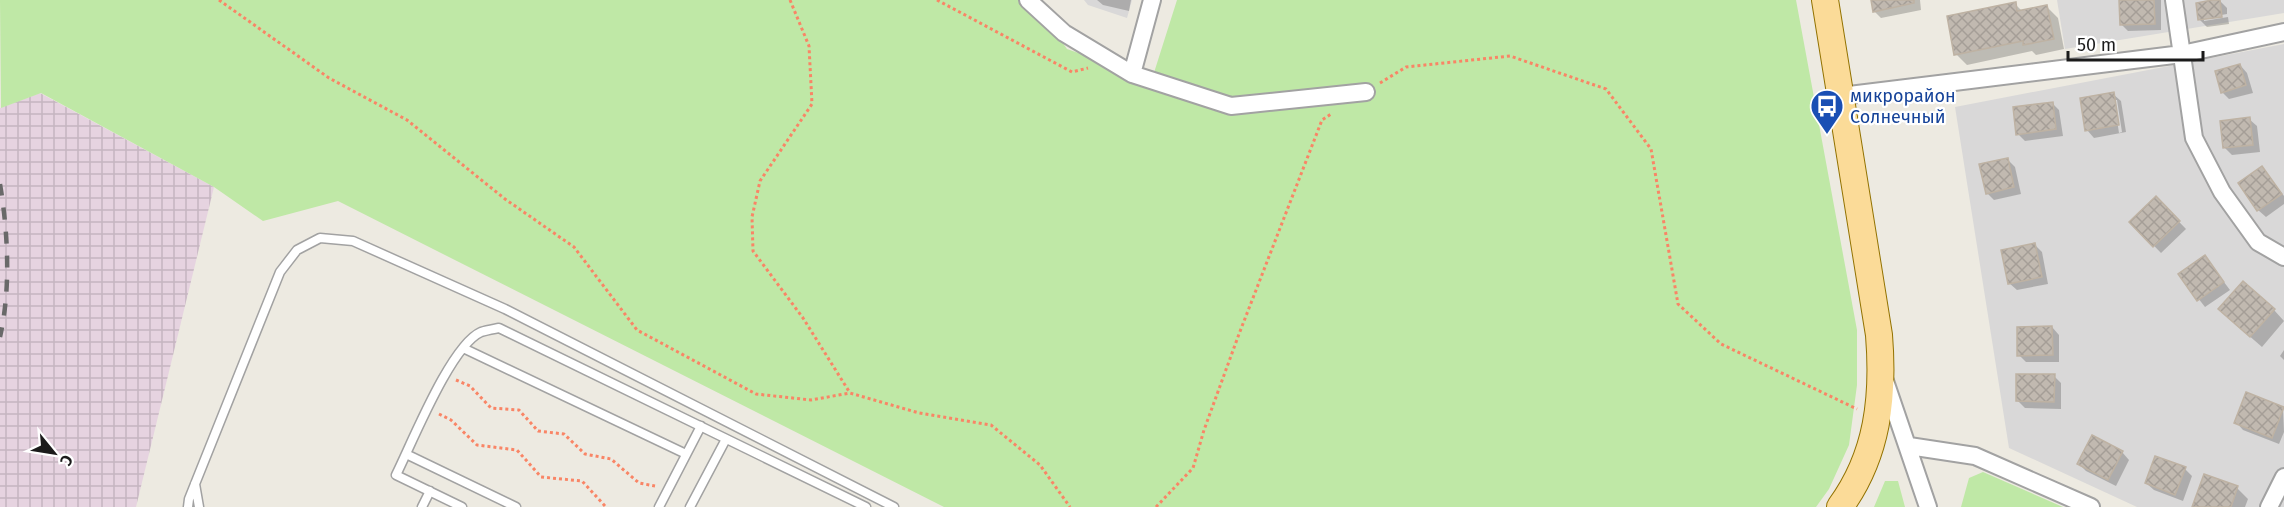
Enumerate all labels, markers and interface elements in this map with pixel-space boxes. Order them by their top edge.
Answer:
scale bar [2068,24,2203,62]
text: 50 m [2077,34,2116,56]
place label: микрорайон Солнечный [1850,85,1956,128]
bus stop icon: микрорайон Солнечный [1809,88,1845,135]
north arrow [24,423,84,483]
text: С [56,452,77,470]

